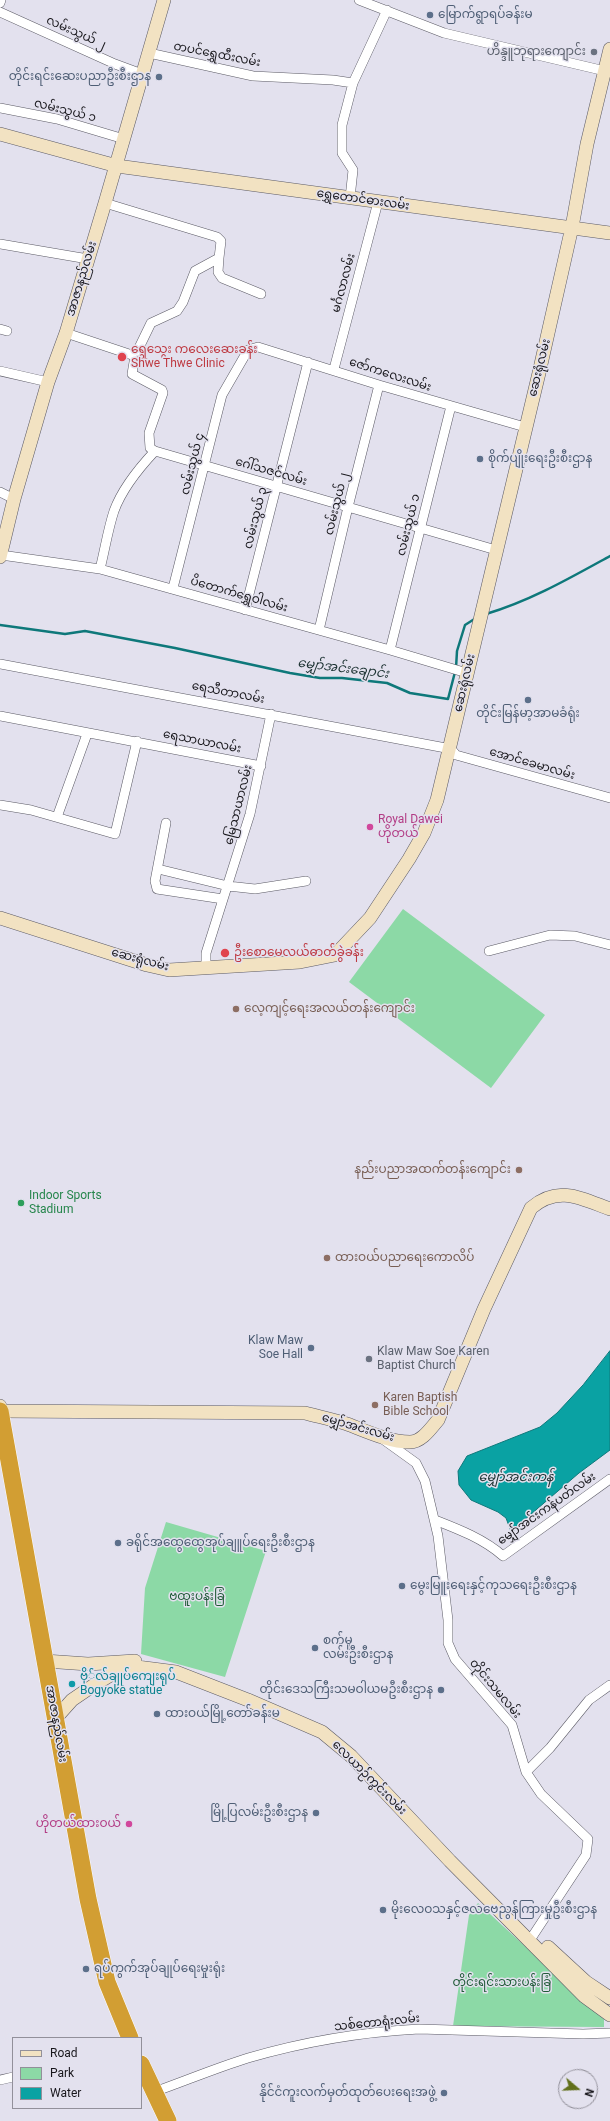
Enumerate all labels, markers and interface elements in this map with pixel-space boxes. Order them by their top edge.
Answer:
place label: မြောက်ရွာရပ်ခန်းမ [438,8,533,22]
marker: မြောက်ရွာရပ်ခန်းမ [425,10,435,20]
street label: လမ်းသွယ် ၂ [44,13,108,53]
street label: တပင်ရွှေထီးလမ်း [172,39,262,71]
place label: ဟိန္ဒူဘုရားကျောင်း [487,45,586,59]
marker: ဟိန္ဒူဘုရားကျောင်း [589,47,599,57]
place label: တိုင်းရင်းဆေးပညာဦးစီးဌာန [9,70,151,84]
marker: တိုင်းရင်းဆေးပညာဦးစီးဌာန [154,72,164,82]
street label: လမ်းသွယ် ၁ [33,96,97,126]
street label: ရွှေတောင်ဓားလမ်း [316,186,410,214]
street label: အာဇာနည်လမ်း [64,240,100,318]
street label: မင်္ဂလာလမ်း [329,252,359,314]
street label: ဆေးရုံလမ်း [526,338,554,398]
place label: ရွှေသွေး ကလေးဆေးခန်း Shwe Thwe Clinic [131,343,258,371]
marker: ရွှေသွေး ကလေးဆေးခန်း Shwe Thwe Clinic [116,351,128,363]
street label: ဇော်ကလေးလမ်း [347,355,433,395]
street label: လမ်းသွယ် ၄ [178,432,208,496]
place label: စိုက်ပျိုးရေးဦးစီးဌာန [488,452,592,466]
marker: စိုက်ပျိုးရေးဦးစီးဌာန [475,454,485,464]
street label: ဂေါ်သဇင်လမ်း [233,455,309,489]
street label: လမ်းသွယ် ၂ [322,471,352,537]
street label: လမ်းသွယ် ၃ [241,486,271,550]
street label: လမ်းသွယ် ၁ [394,493,424,557]
street label: ပိတောက်ရွှေဝါလမ်း [189,574,289,616]
street label: ဆေးရုံလမ်း [451,653,479,713]
water label: မျှော်အင်းချောင်း [296,656,390,682]
street label: ရေသီတာလမ်း [190,679,266,707]
marker: တိုင်းမြန်မာ့အာမခံရုံး [523,695,533,705]
place label: တိုင်းမြန်မာ့အာမခံရုံး [476,707,580,721]
street label: ရေသာယာလမ်း [162,727,242,757]
street label: အောင်ခေမာလမ်း [488,745,576,783]
street label: မြေသာယာလမ်း [222,763,256,847]
place label: Royal Dawei ဟိုတယ် [378,813,443,841]
marker: Royal Dawei ဟိုတယ် [365,822,375,832]
street label: ဆေးရုံလမ်း [110,945,170,975]
place label: ဦးစောမေလယ်ဓာတ်ခွဲခန်း [234,946,364,960]
marker: ဦးစောမေလယ်ဓာတ်ခွဲခန်း [219,947,231,959]
place label: လေ့ကျင့်ရေးအလယ်တန်းကျောင်း [244,1002,415,1016]
marker: လေ့ကျင့်ရေးအလယ်တန်းကျောင်း [231,1004,241,1014]
place label: နည်းပညာအထက်တန်းကျောင်း [354,1163,511,1177]
marker: နည်းပညာအထက်တန်းကျောင်း [514,1165,524,1175]
place label: Indoor Sports Stadium [29,1189,102,1217]
marker: Indoor Sports Stadium [16,1198,26,1208]
place label: ထားဝယ်ပညာရေးကောလိပ် [335,1251,474,1265]
marker: ထားဝယ်ပညာရေးကောလိပ် [322,1253,332,1263]
place label: Klaw Maw Soe Hall [248,1334,303,1362]
marker: Klaw Maw Soe Hall [306,1343,316,1353]
place label: Klaw Maw Soe Karen Baptist Church [377,1345,489,1373]
marker: Klaw Maw Soe Karen Baptist Church [364,1354,374,1364]
place label: Karen Baptish Bible School [383,1391,457,1419]
marker: Karen Baptish Bible School [370,1400,380,1410]
street label: မျှော်အင်းလမ်း [320,1411,396,1445]
water label: မျှော်အင်းကန် [479,1470,553,1486]
street label: မျှော်အင်းကန်ပတ်လမ်း [495,1470,599,1548]
place label: ခရိုင်အထွေထွေအုပ်ချူပ်ရေးဦးစီးဌာန [126,1536,315,1550]
marker: ခရိုင်အထွေထွေအုပ်ချူပ်ရေးဦးစီးဌာန [113,1538,123,1548]
place label: မွေးမြူးရေးနှင့်ကုသရေးဦးစီးဌာန [410,1579,577,1593]
marker: မွေးမြူးရေးနှင့်ကုသရေးဦးစီးဌာန [397,1581,407,1591]
park label: ဗထူးပန်းခြံ [169,1590,225,1604]
place label: စက်မူ လမ်းဦးစီးဌာန [323,1634,393,1662]
marker: စက်မူ လမ်းဦးစီးဌာန [310,1643,320,1653]
street label: တိုင်းသမလမ်း [466,1656,524,1722]
place label: ဗို်လ်ချုပ်ကျေးရုပ် Bogyoke statue [80,1670,176,1698]
marker: ဗို်လ်ချုပ်ကျေးရုပ် Bogyoke statue [67,1679,77,1689]
place label: တိုင်းဒေသကြီးသမဝါယမဦးစီးဌာန [259,1683,433,1697]
street label: အာဇာနည်လမ်း [42,1684,70,1764]
marker: တိုင်းဒေသကြီးသမဝါယမဦးစီးဌာန [436,1685,446,1695]
place label: ထားဝယ်မြို့တော်ခန်းမ [165,1707,280,1721]
marker: ထားဝယ်မြို့တော်ခန်းမ [152,1709,162,1719]
street label: လေယာဉ်ကွင်းလမ်း [329,1738,409,1818]
place label: မြို့ပြလမ်းဦးစီးဌာန [210,1806,308,1820]
marker: မြို့ပြလမ်းဦးစီးဌာန [311,1808,321,1818]
place label: ဟိုတယ်ထားဝယ် [36,1817,121,1831]
marker: ဟိုတယ်ထားဝယ် [124,1819,134,1829]
place label: မိုးလေဝသနှင့်ဇလဗေညွန်ကြားမှုဦးစီးဌာန [391,1903,597,1917]
marker: မိုးလေဝသနှင့်ဇလဗေညွန်ကြားမှုဦးစီးဌာန [378,1905,388,1915]
place label: ရပ်ကွက်အုပ်ချုပ်ရေးမှုးရုံး [94,1962,225,1976]
marker: ရပ်ကွက်အုပ်ချုပ်ရေးမှုးရုံး [81,1964,91,1974]
park label: တိုင်းရင်းသားပန်းခြံ [453,1976,551,1990]
street label: သစ်တောရုံးလမ်း [333,2011,421,2035]
legend [12,2037,142,2109]
text: Road [50,2046,78,2060]
text: Park [50,2066,74,2080]
north arrow [558,2069,598,2109]
text: Water [50,2086,81,2100]
place label: နိုင်ငံကူးလက်မှတ်ထုတ်ပေးရေးအဖွဲ့ [259,2086,436,2100]
text: N [581,2087,596,2099]
marker: နိုင်ငံကူးလက်မှတ်ထုတ်ပေးရေးအဖွဲ့ [439,2088,449,2098]

